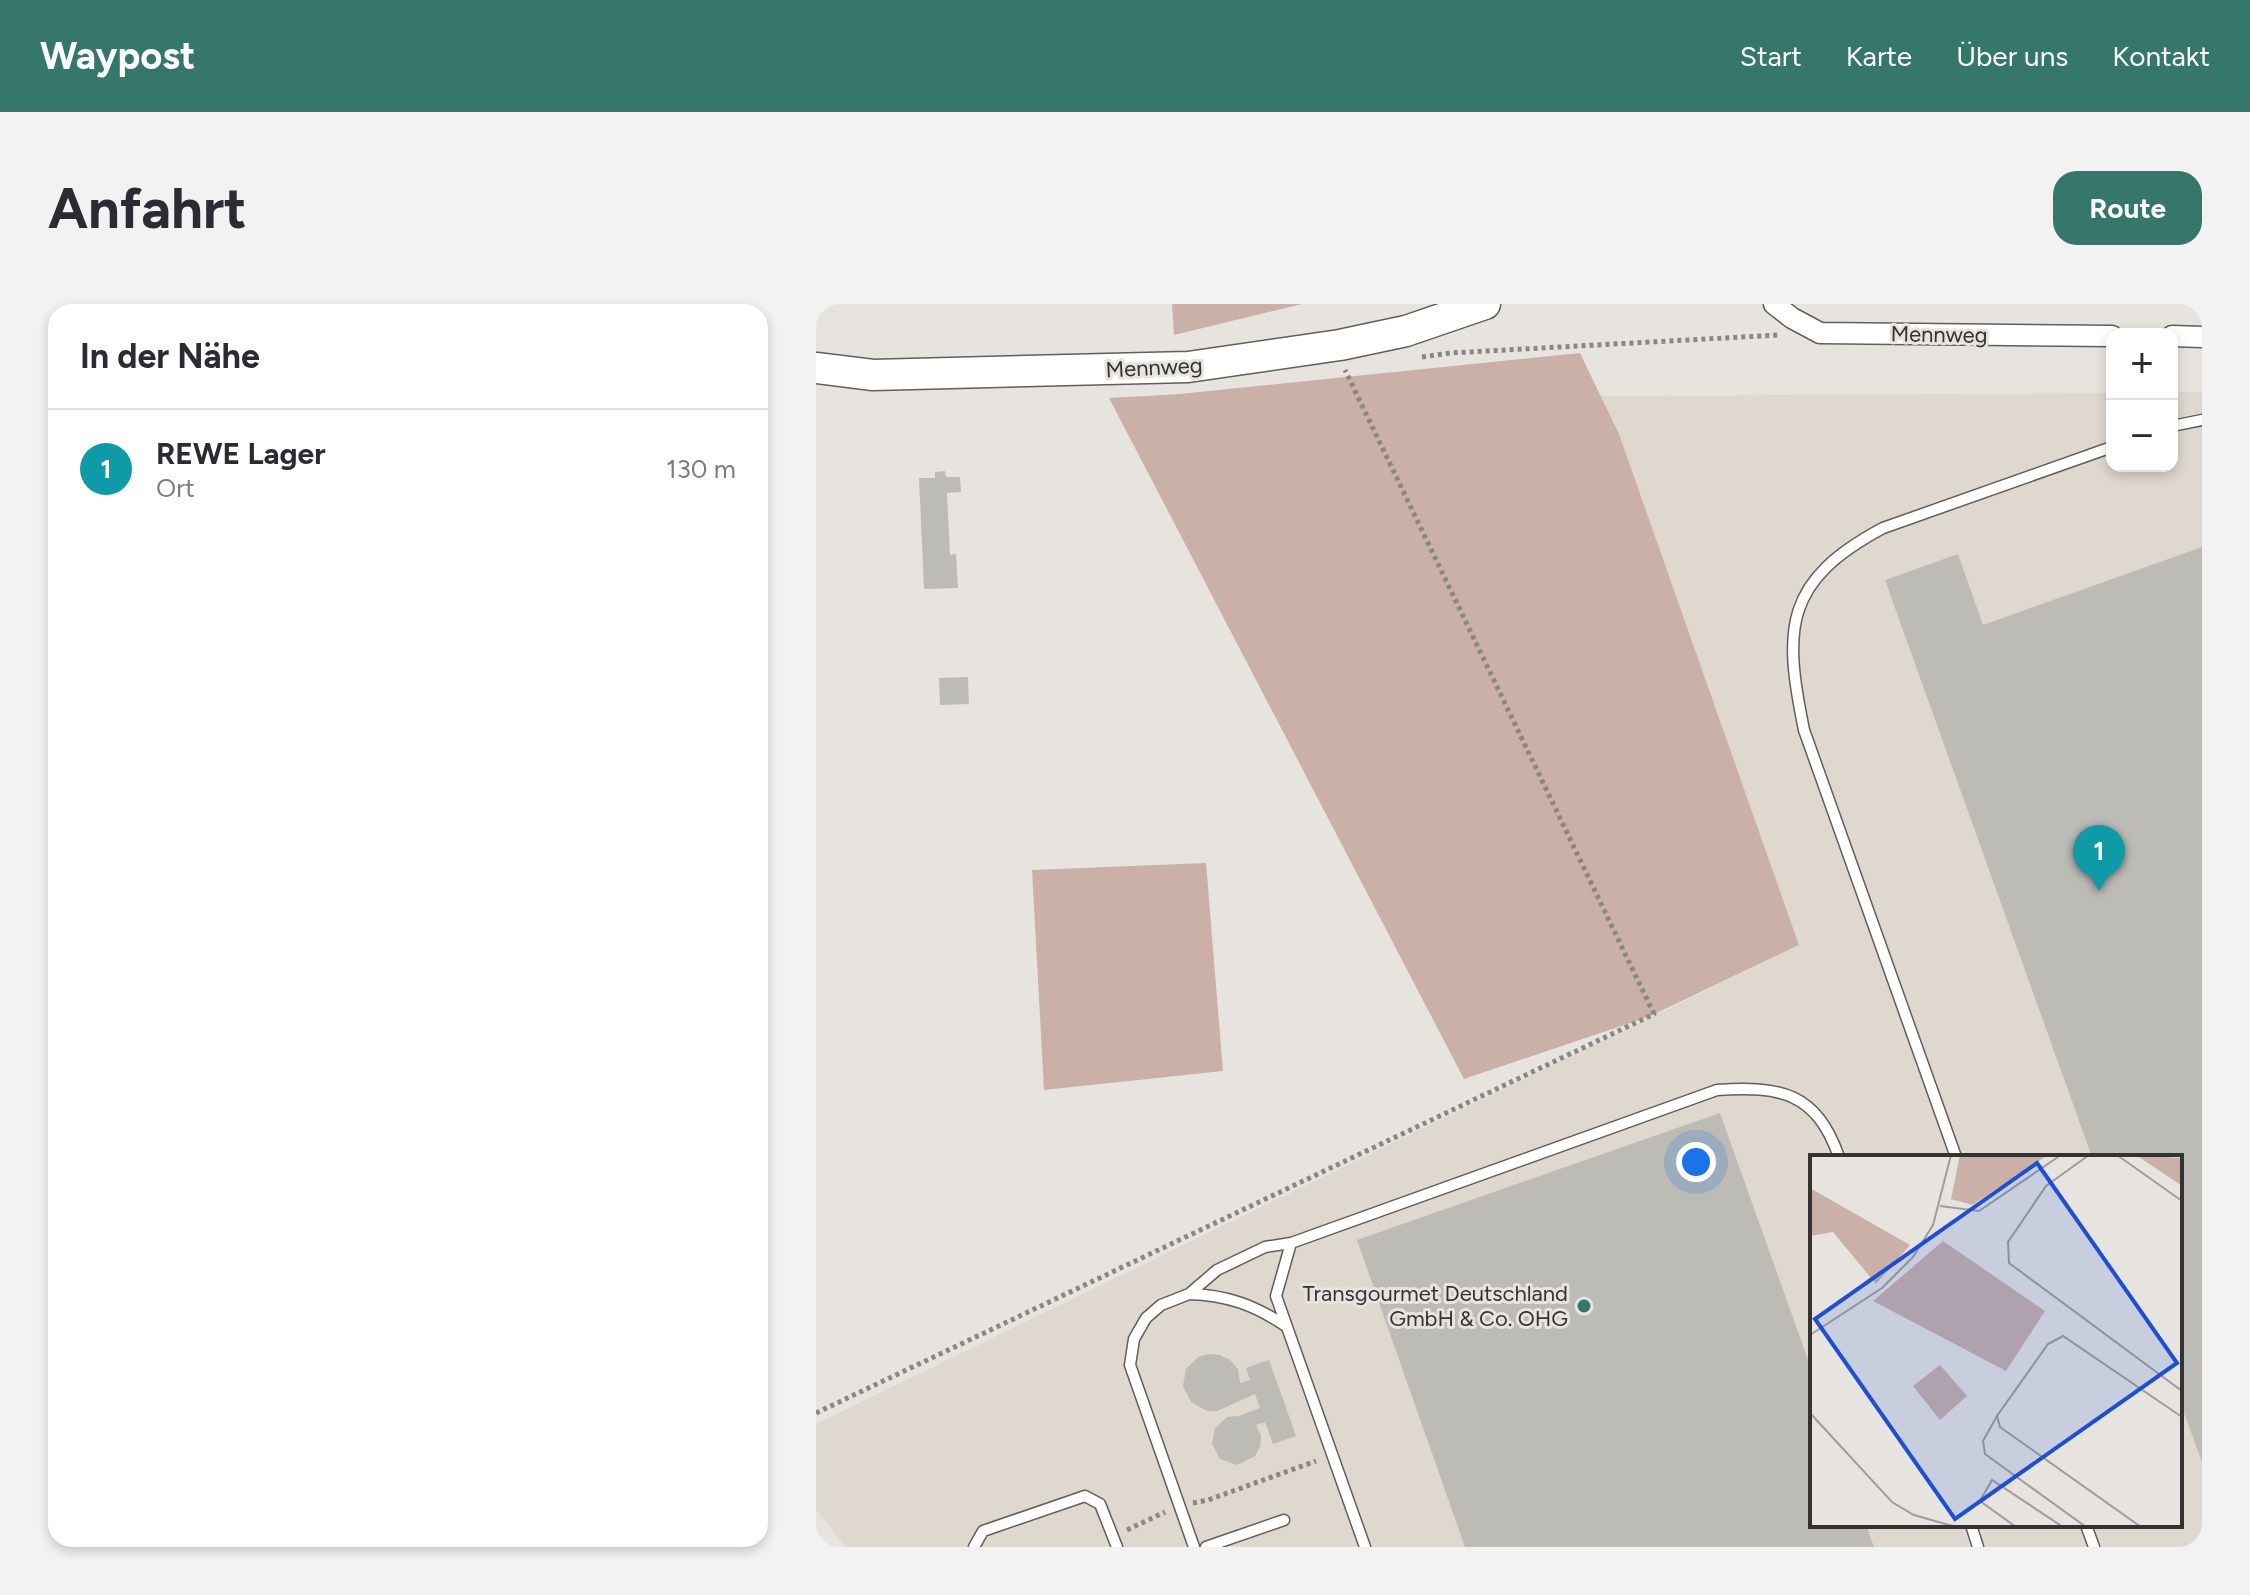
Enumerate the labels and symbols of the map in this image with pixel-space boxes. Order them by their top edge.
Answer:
street label: Mennweg [1890,320,1988,349]
street label: Mennweg [1105,351,1203,384]
pin: 1 [2073,825,2125,891]
your location [1676,1142,1716,1182]
inset map [1810,1155,2182,1527]
place label: Transgourmet Deutschland GmbH & Co. OHG [1302,1280,1568,1332]
marker: Transgourmet Deutschland GmbH & Co. OHG [1575,1297,1593,1315]

